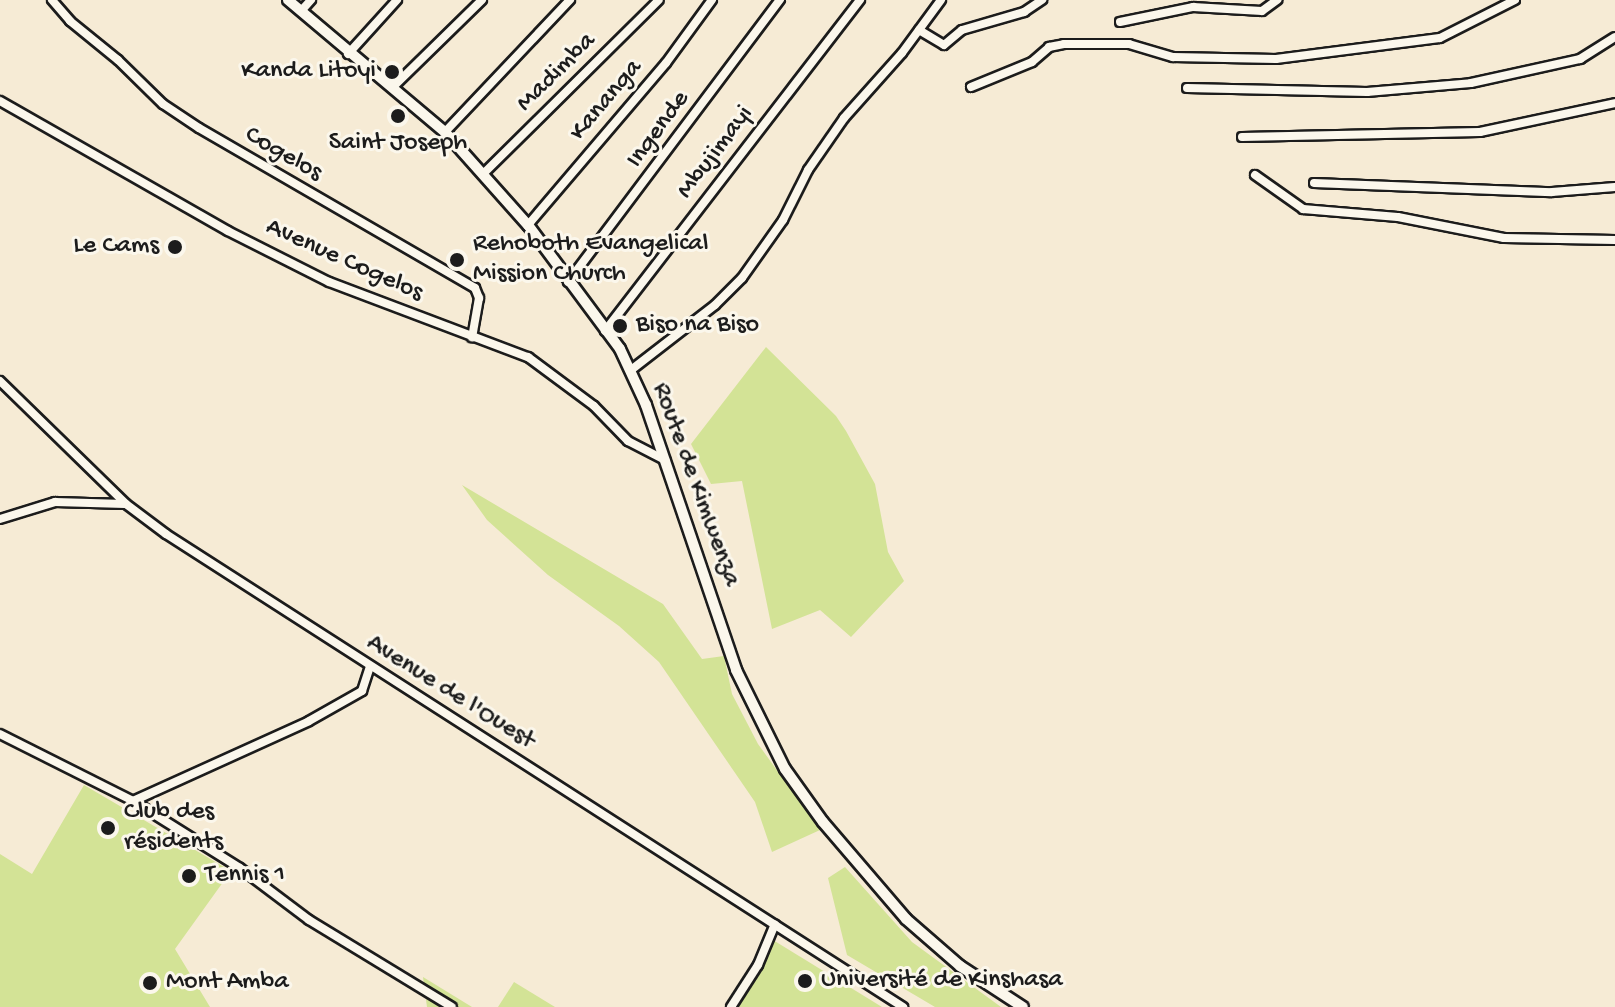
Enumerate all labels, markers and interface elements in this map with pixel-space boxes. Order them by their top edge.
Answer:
street label: Madimba [511,27,603,119]
street label: Kananga [564,54,650,148]
place label: Kanda Litoyi [241,56,376,88]
marker: Kanda Litoyi [383,63,401,81]
street label: Ingende [621,85,697,175]
street label: Mbujimayi [671,100,761,206]
marker: Saint Joseph [389,107,407,125]
street label: Cogelos [239,120,327,190]
place label: Saint Joseph [329,128,467,160]
street label: Avenue Cogelos [260,212,428,310]
place label: Rehoboth Evangelical Mission Church [473,229,708,290]
place label: Le Cams [73,231,159,263]
marker: Le Cams [166,238,184,256]
marker: Rehoboth Evangelical Mission Church [448,251,466,269]
place label: Biso na Biso [636,310,759,342]
marker: Biso na Biso [611,317,629,335]
street label: Route de Kimwenza [644,379,746,591]
street label: Avenue de l'Ouest [360,629,540,757]
place label: Club des résidents [124,797,223,858]
marker: Club des résidents [99,819,117,837]
place label: Tennis 1 [205,860,285,892]
marker: Tennis 1 [180,867,198,885]
place label: Université de Kinshasa [821,965,1063,997]
place label: Mont Amba [166,967,289,999]
marker: Université de Kinshasa [796,972,814,990]
marker: Mont Amba [141,974,159,992]

